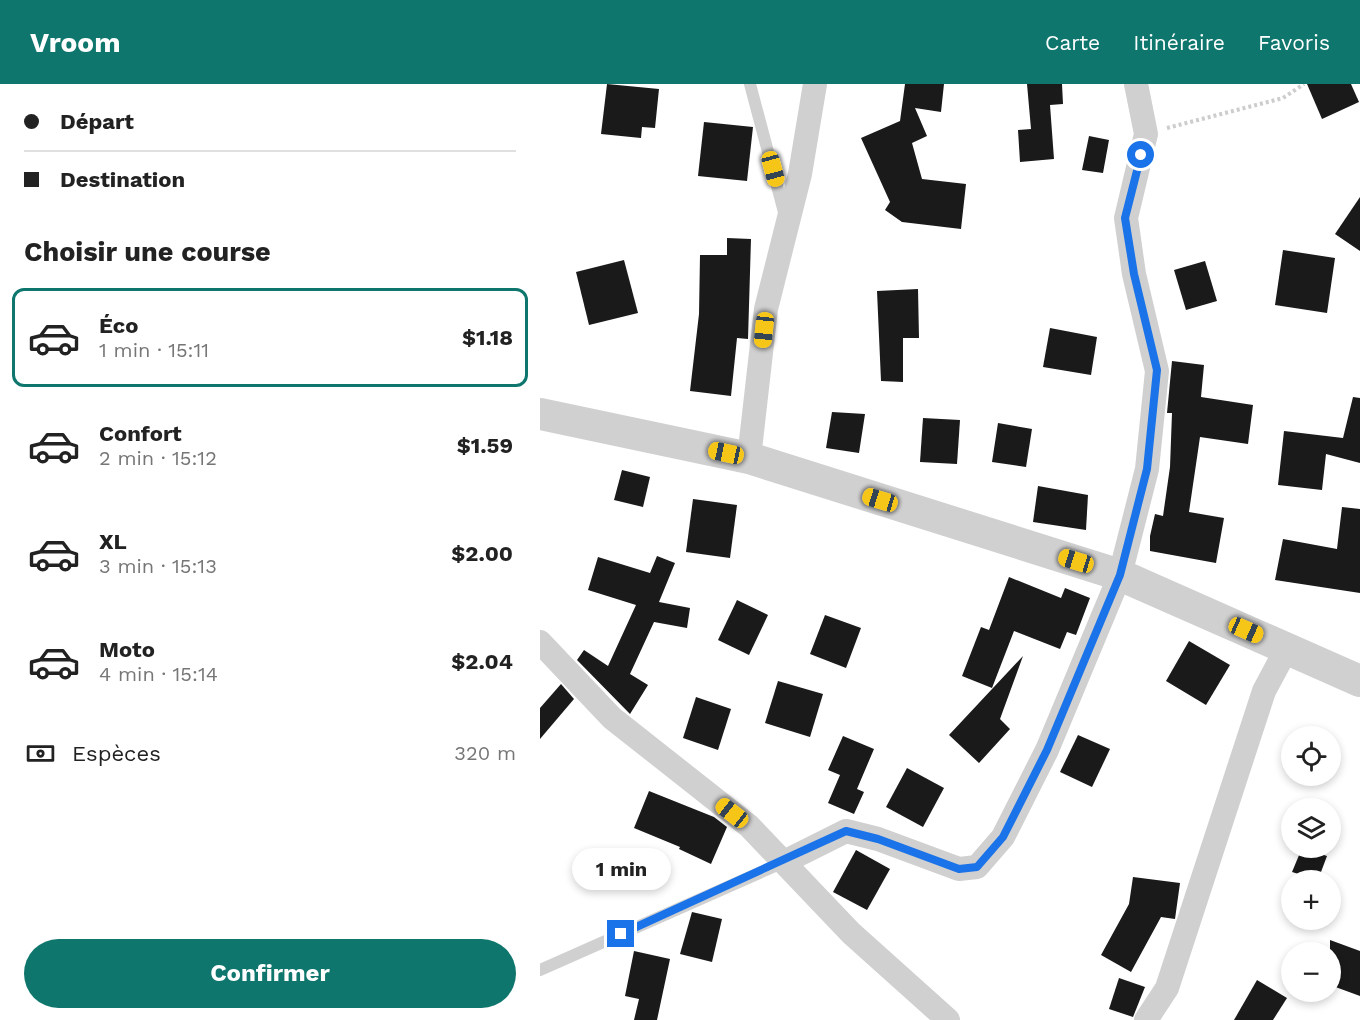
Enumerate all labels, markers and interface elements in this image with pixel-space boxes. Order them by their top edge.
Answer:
text: Vroom [30,26,121,59]
text: Carte [1045,30,1100,55]
text: Itinéraire [1133,30,1225,55]
text: Favoris [1258,30,1330,55]
text: Départ [60,109,134,134]
route start [1127,141,1154,168]
car [760,149,786,189]
text: Destination [60,167,185,192]
text: Choisir une course [24,236,271,268]
icon: car [27,311,81,365]
car [753,311,775,349]
text: Éco [99,313,138,338]
text: $1.18 [462,325,513,350]
text: 1 min · 15:11 [99,338,209,362]
icon: car [27,419,81,473]
text: Confort [99,421,182,446]
text: $1.59 [457,433,513,458]
car [707,440,745,466]
text: 2 min · 15:12 [99,446,217,470]
car [860,486,900,514]
icon: car [27,527,81,581]
text: XL [99,529,127,554]
text: $2.00 [451,541,513,566]
car [1056,547,1096,575]
text: 3 min · 15:13 [99,554,217,578]
car [1226,614,1266,646]
icon: car [27,635,81,689]
text: Moto [99,637,155,662]
text: $2.04 [451,649,513,674]
text: 4 min · 15:14 [99,662,218,686]
map controls [1281,726,1341,1002]
button: locate [1281,726,1341,786]
icon: cash [24,737,57,770]
text: Espèces [72,741,161,766]
text: 320 m [454,741,516,765]
car [712,795,752,831]
button: layers [1281,798,1341,858]
callout: 1 min [572,847,670,889]
text: 1 min [596,857,647,881]
button: + [1281,870,1341,930]
route end [607,920,634,947]
button: Confirmer [24,939,516,1008]
button: − [1281,942,1341,1002]

